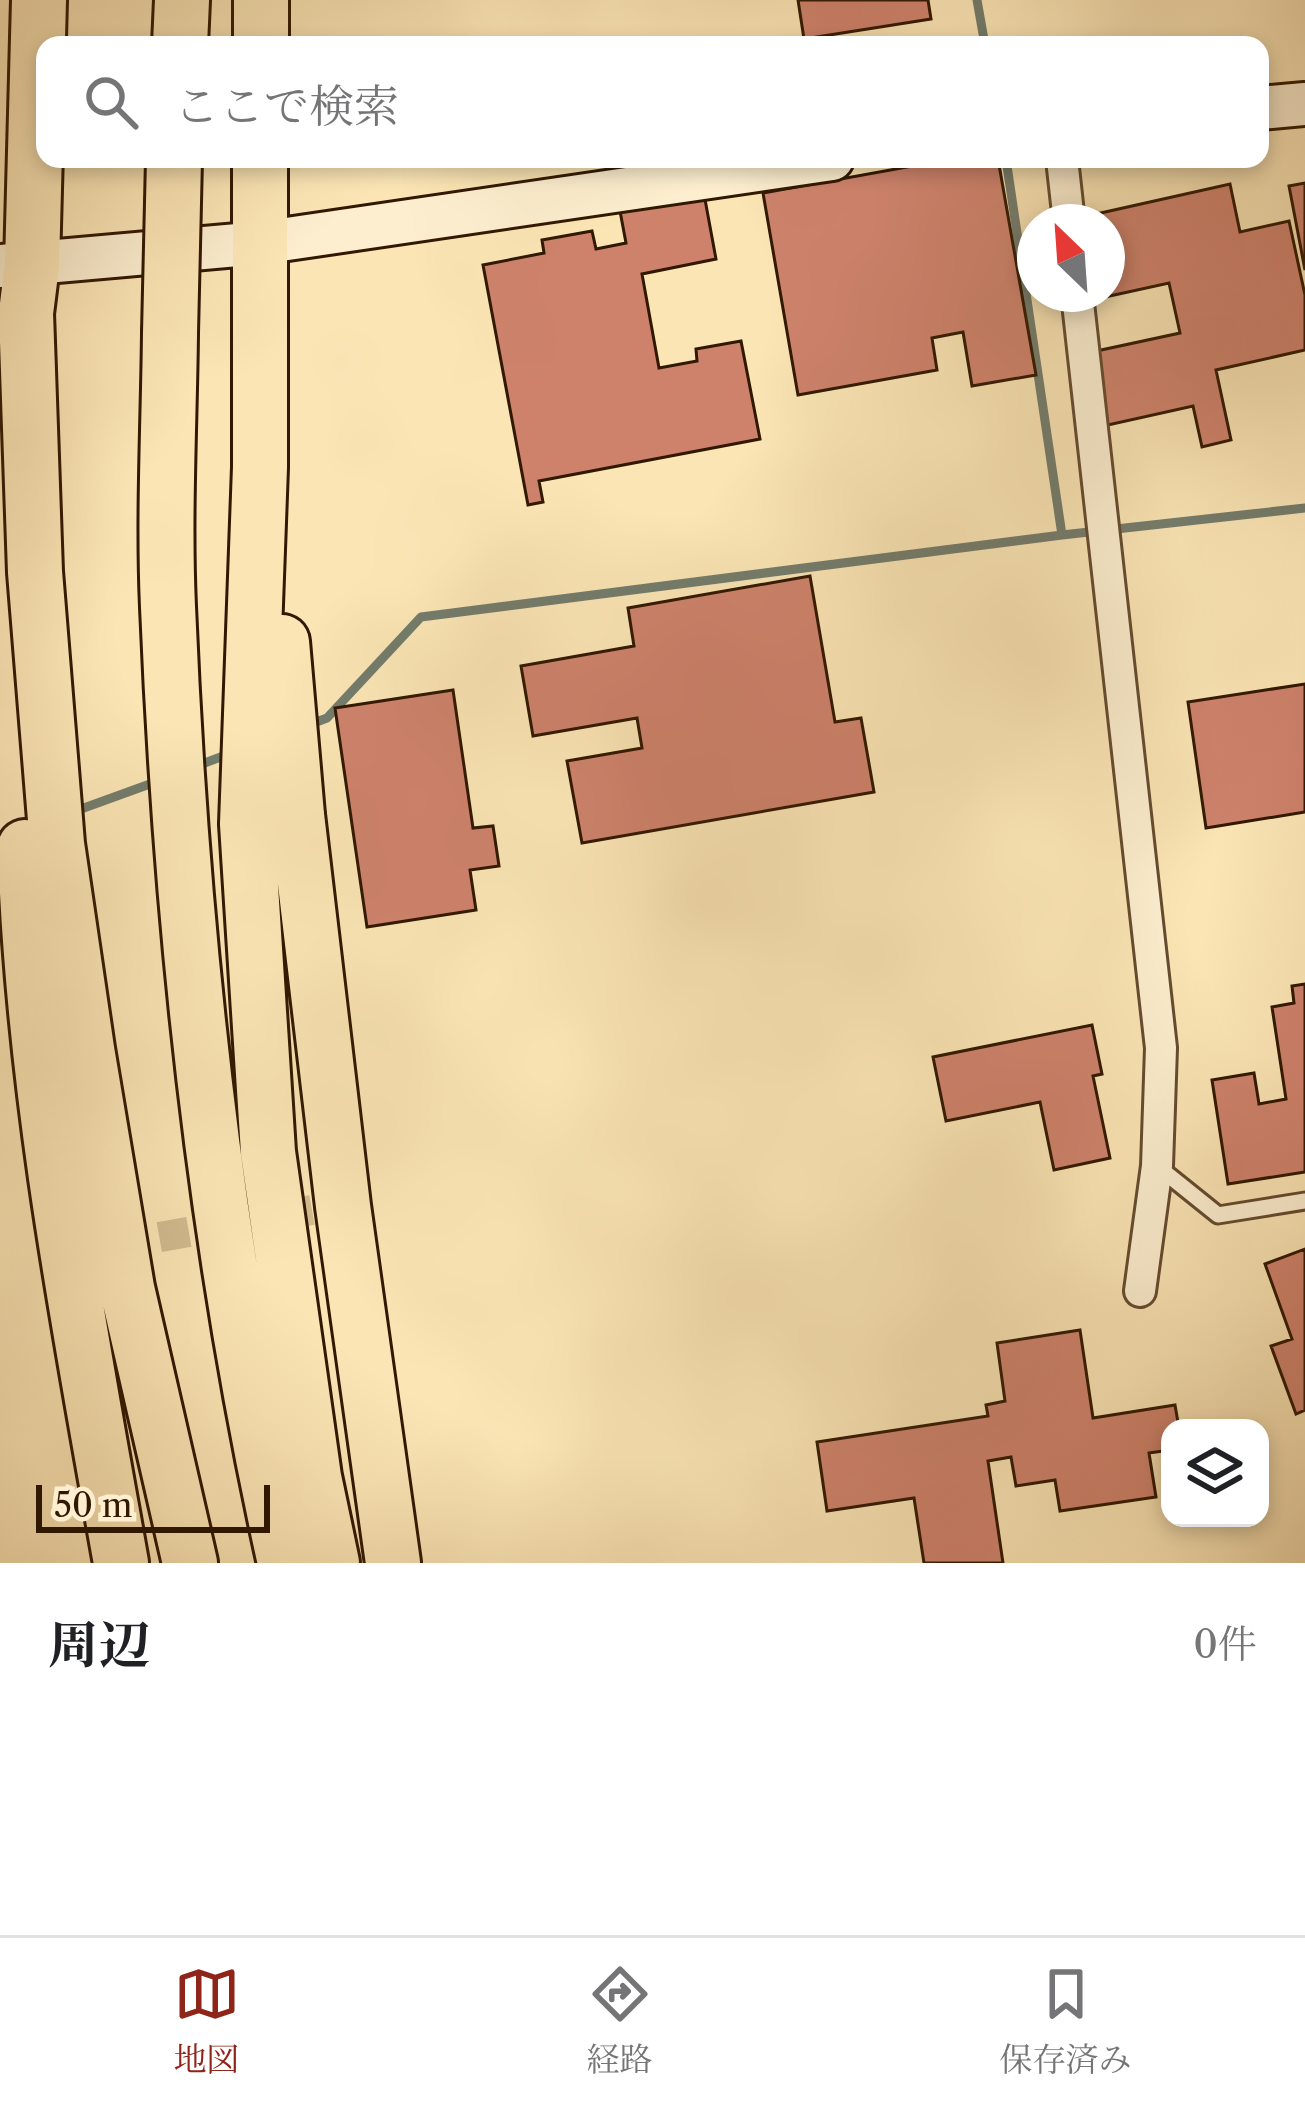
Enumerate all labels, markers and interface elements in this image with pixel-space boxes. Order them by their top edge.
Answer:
search box [36,36,1269,168]
icon: search [78,69,144,135]
text: ここで検索 [174,78,399,134]
north arrow [1017,204,1125,312]
map controls [1161,1419,1269,1527]
button: layers [1161,1419,1269,1527]
scale bar [36,1479,270,1532]
text: 50 m [54,1485,132,1526]
text: 周辺 [48,1614,150,1676]
text: 0件 [1193,1620,1257,1668]
tab: 地図 [174,1961,240,2080]
tab: 経路 [587,1961,653,2080]
tab: 保存済み [1000,1961,1132,2080]

